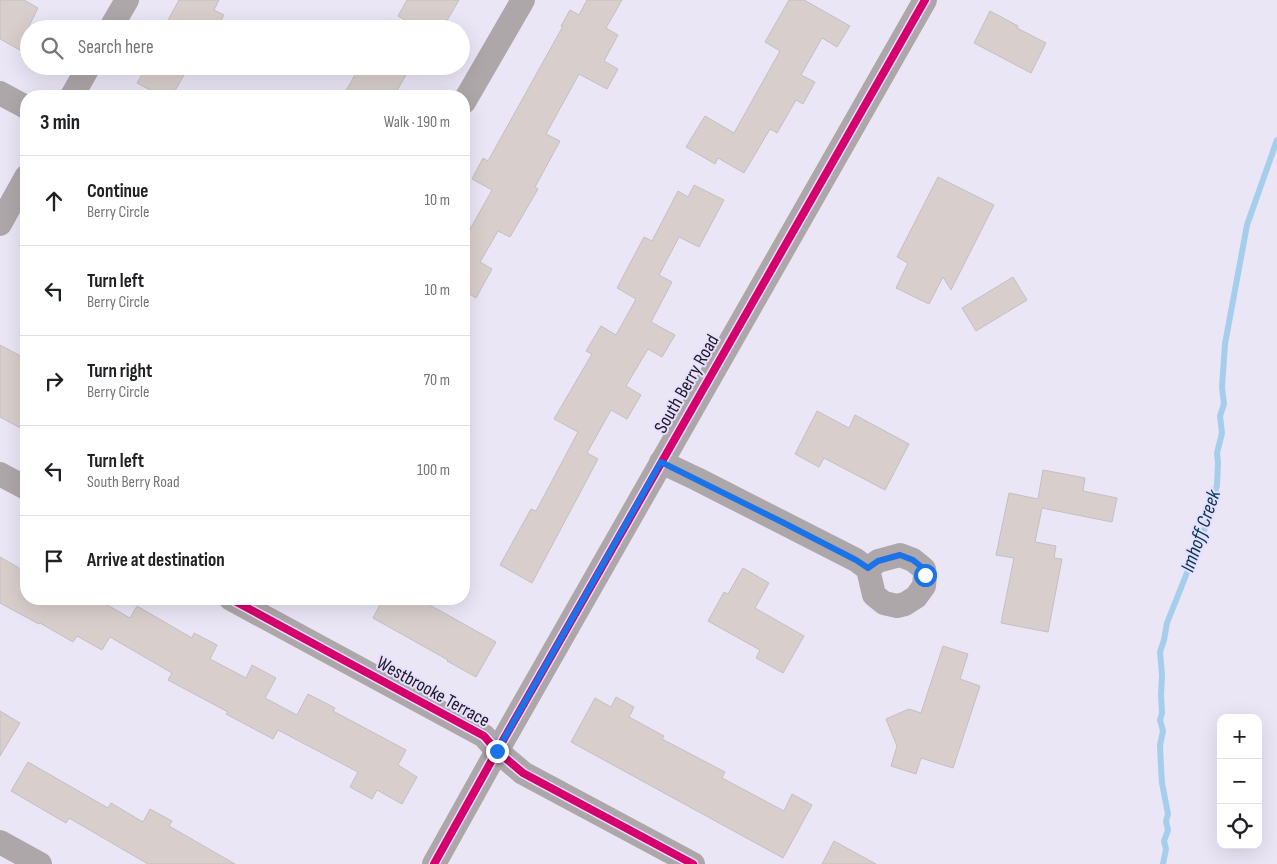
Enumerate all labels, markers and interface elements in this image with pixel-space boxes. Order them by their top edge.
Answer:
search box [20,20,470,75]
icon: search [38,34,66,62]
text: Search here [78,36,154,59]
text: 3 min [40,110,80,135]
text: Walk · 190 m [384,113,450,132]
text: Continue [87,180,148,203]
icon: ahead [40,187,68,215]
text: 10 m [424,191,450,210]
text: Berry Circle [87,203,149,222]
text: Turn left [87,270,144,293]
icon: left [40,277,68,305]
text: 10 m [424,281,450,300]
text: Berry Circle [87,293,149,312]
street label: South Berry Road [650,331,724,437]
text: Turn right [87,360,152,383]
icon: right [40,367,68,395]
text: 70 m [424,371,450,390]
text: Berry Circle [87,383,149,402]
text: Turn left [87,450,144,473]
icon: left [40,457,68,485]
text: 100 m [417,461,450,480]
text: South Berry Road [87,473,180,492]
water label: Imhoff Creek [1176,486,1226,575]
icon: arrive [40,547,68,575]
text: Arrive at destination [87,549,225,572]
route start [914,564,937,587]
street label: Westbrooke Terrace [372,651,494,733]
map controls [1217,714,1262,849]
button: + [1217,714,1262,759]
route end [486,740,509,763]
button: − [1217,759,1262,804]
button: locate [1217,804,1262,849]

